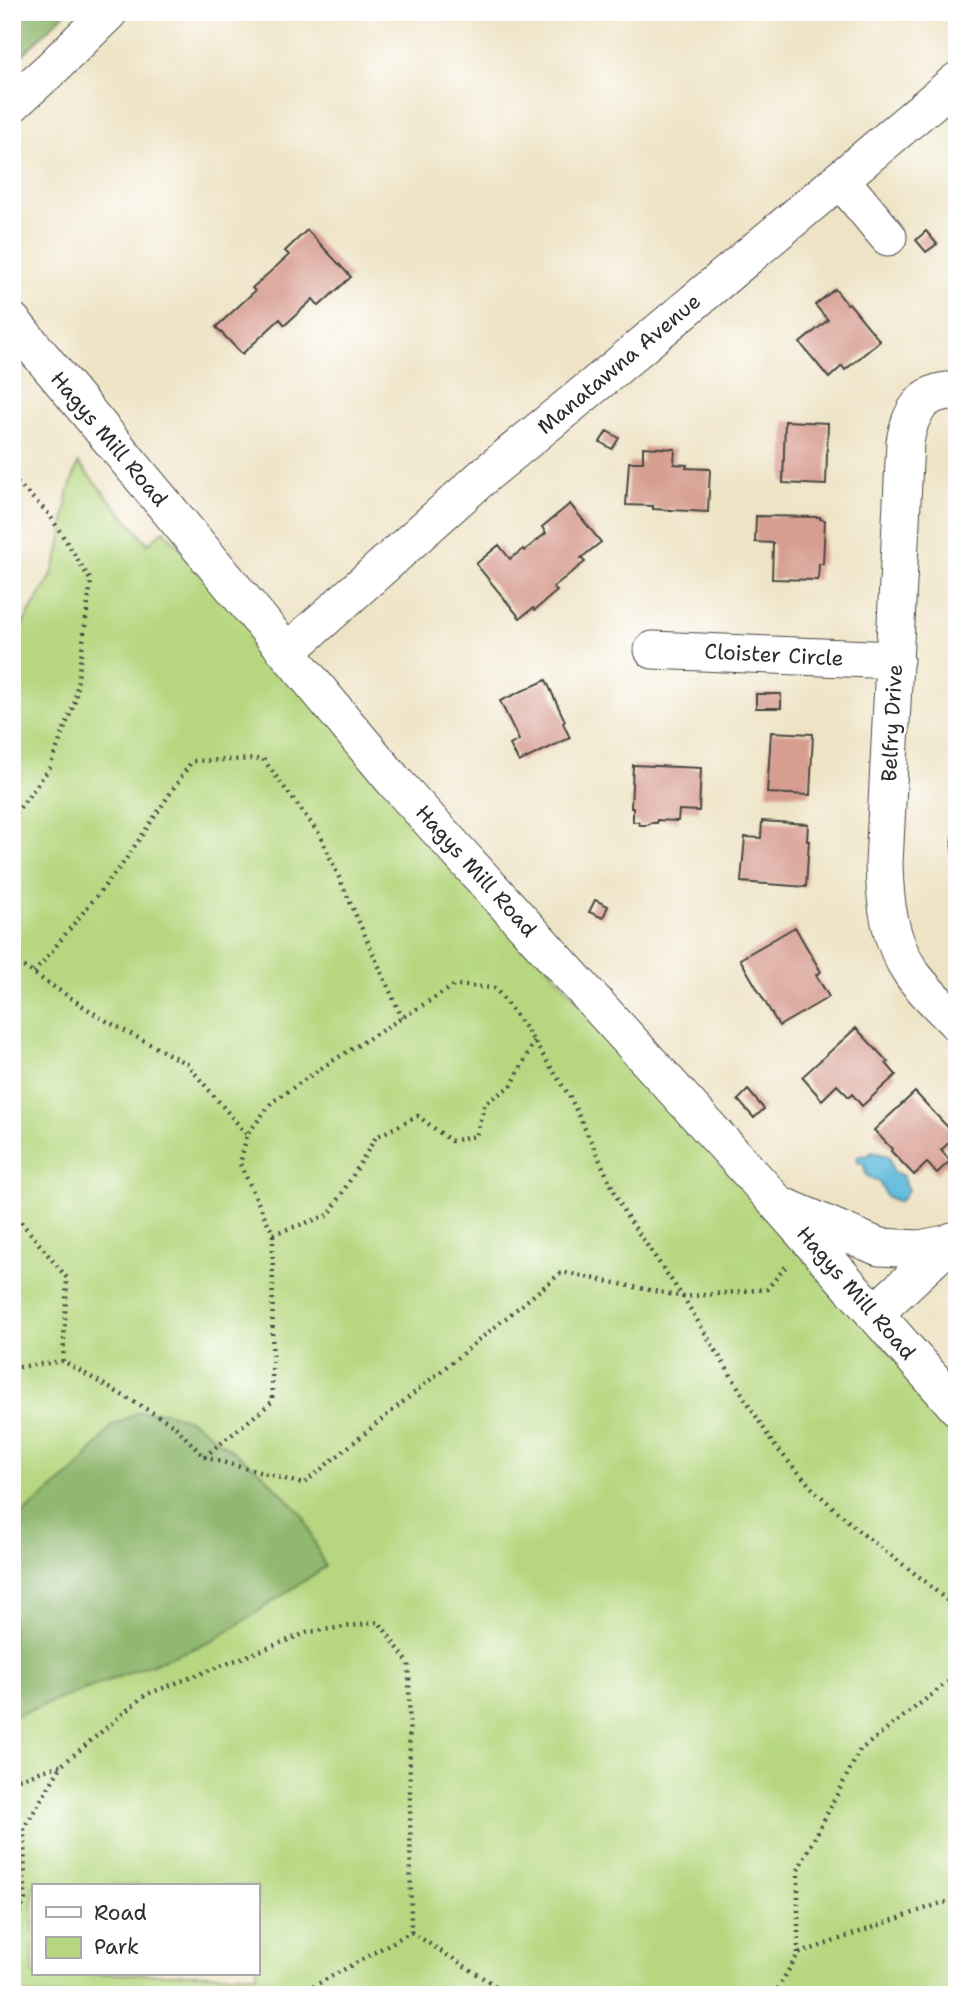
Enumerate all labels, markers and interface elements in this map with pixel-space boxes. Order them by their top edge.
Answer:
street label: Manatawna Avenue [531,287,707,441]
street label: Hagys Mill Road [44,365,174,513]
street label: Cloister Circle [704,637,844,673]
street label: Belfry Drive [875,664,909,782]
street label: Hagys Mill Road [409,799,543,943]
street label: Hagys Mill Road [790,1220,922,1366]
legend [32,1884,259,1976]
text: Road [94,1899,147,1927]
text: Park [94,1933,139,1961]

